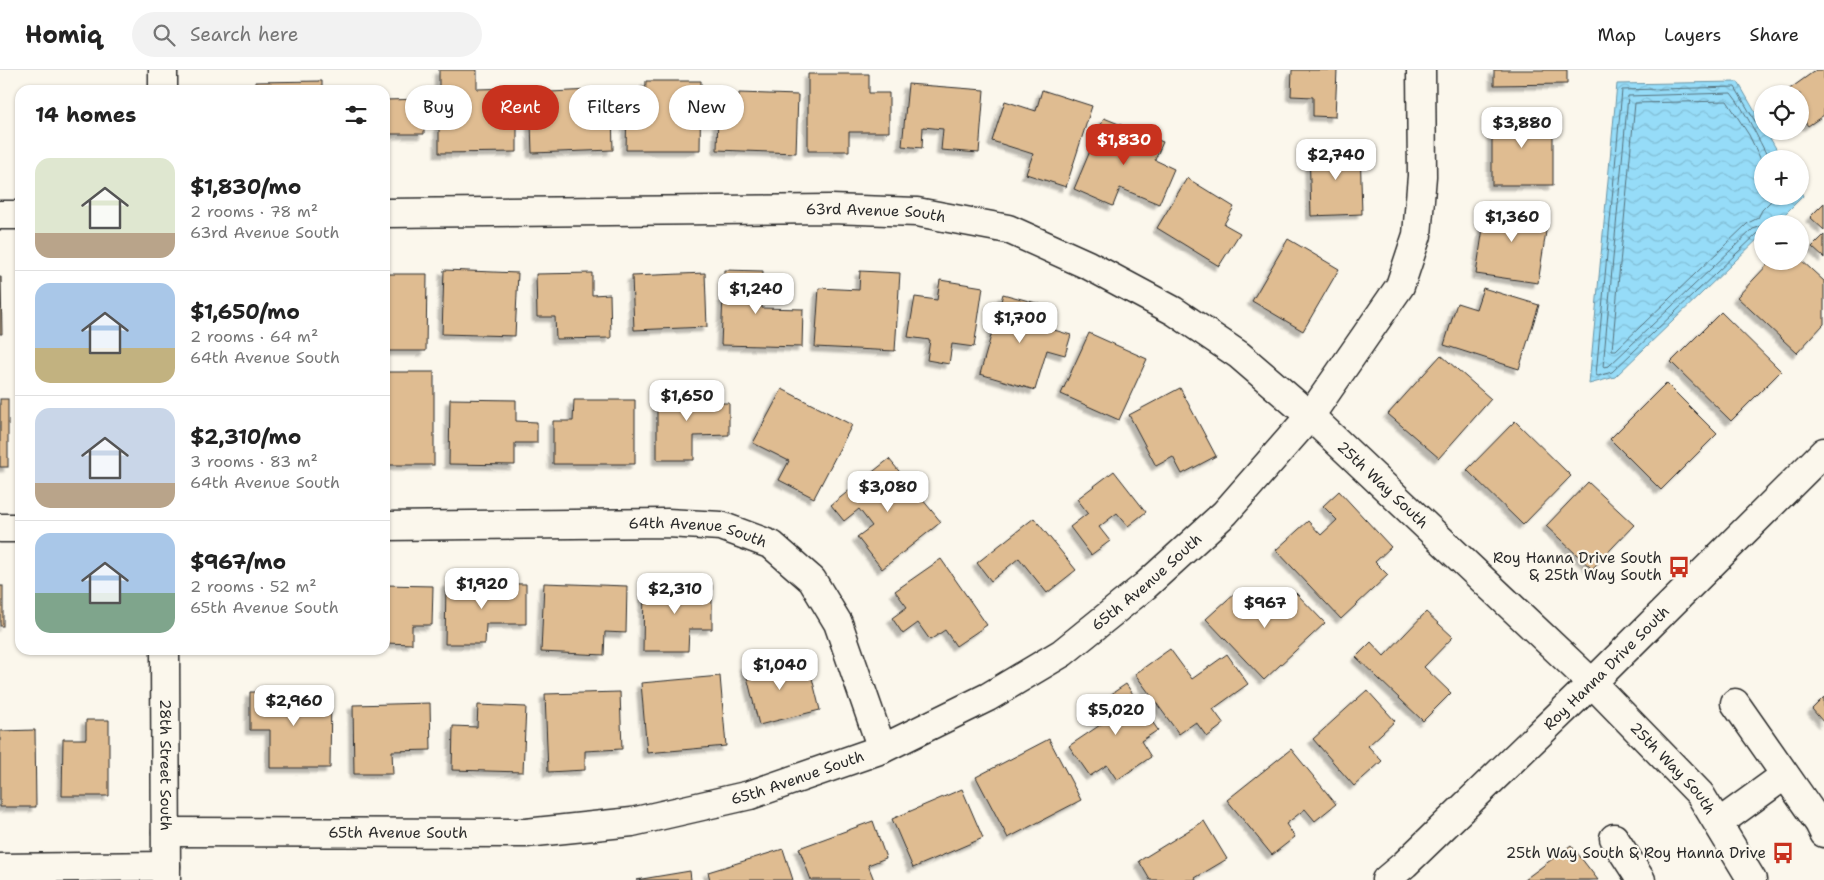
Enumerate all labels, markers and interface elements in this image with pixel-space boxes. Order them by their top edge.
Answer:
search box [132,12,482,57]
text: Homiq [25,19,102,51]
icon: search [150,21,178,49]
text: Search here [190,22,299,47]
text: Map [1598,23,1636,47]
text: Layers [1664,23,1721,47]
text: Share [1749,23,1799,47]
chip: Buy [405,85,472,130]
chip: Rent [482,85,559,130]
chip: Filters [569,85,659,130]
chip: New [669,85,744,130]
map controls [1754,85,1809,270]
button: locate [1754,85,1809,140]
text: 14 homes [35,101,136,129]
icon: filters [342,101,370,129]
pin: $3,880 [1481,106,1563,149]
text: $3,880 [1492,112,1552,133]
pin: $1,830 [1083,124,1165,166]
text: $1,830 [1097,129,1151,150]
pin: $2,740 [1295,138,1377,181]
text: $2,740 [1307,144,1365,165]
button: + [1754,150,1809,205]
text: $1,830/mo [190,173,301,201]
icon: home [75,178,135,238]
street label: 63rd Avenue South [806,199,947,227]
pin: $1,360 [1471,200,1553,243]
text: 2 rooms · 78 m² [190,201,318,222]
text: $1,360 [1485,206,1539,227]
button: − [1754,215,1809,270]
text: 63rd Avenue South [190,222,340,243]
pin: $1,240 [715,272,797,315]
text: $1,240 [729,278,783,299]
text: $1,650/mo [190,298,300,326]
pin: $1,700 [979,302,1061,344]
icon: home [75,303,135,363]
text: $1,700 [993,307,1047,328]
text: 2 rooms · 64 m² [190,326,318,347]
text: 64th Avenue South [190,347,340,368]
pin: $1,650 [646,380,728,422]
text: $1,650 [660,385,714,406]
text: $2,310/mo [190,423,301,451]
icon: home [75,428,135,488]
street label: 25th Way South [1333,437,1433,533]
text: 3 rooms · 83 m² [190,451,318,472]
pin: $3,080 [847,470,929,513]
text: 64th Avenue South [190,472,340,493]
text: $3,080 [859,476,918,497]
street label: 64th Avenue South [628,513,770,552]
street label: 65th Avenue South [1087,529,1206,635]
text: $967/mo [190,548,286,576]
place label: Roy Hanna Drive South & 25th Way South [1493,548,1662,585]
icon: home [75,553,135,613]
bus stop icon: Roy Hanna Drive South & 25th Way South [1666,554,1692,580]
pin: $1,920 [441,568,523,610]
pin: $2,310 [634,572,716,615]
text: $1,920 [456,573,508,594]
text: 2 rooms · 52 m² [190,576,317,597]
text: $2,310 [648,578,702,599]
pin: $967 [1235,586,1295,629]
text: $967 [1244,592,1286,613]
text: 65th Avenue South [190,597,339,618]
street label: Roy Hanna Drive South [1539,601,1674,734]
pin: $1,040 [739,648,821,691]
text: $1,040 [753,654,807,675]
pin: $2,960 [253,684,335,727]
text: $2,960 [265,690,323,711]
pin: $5,020 [1075,694,1157,736]
street label: 28th Street South [155,699,176,831]
text: $5,020 [1087,699,1145,720]
street label: 25th Way South [1626,718,1720,818]
street label: 65th Avenue South [729,746,867,809]
street label: 65th Avenue South [328,822,468,843]
bus stop icon: 25th Way South & Roy Hanna Drive [1770,840,1796,866]
place label: 25th Way South & Roy Hanna Drive [1506,843,1766,863]

